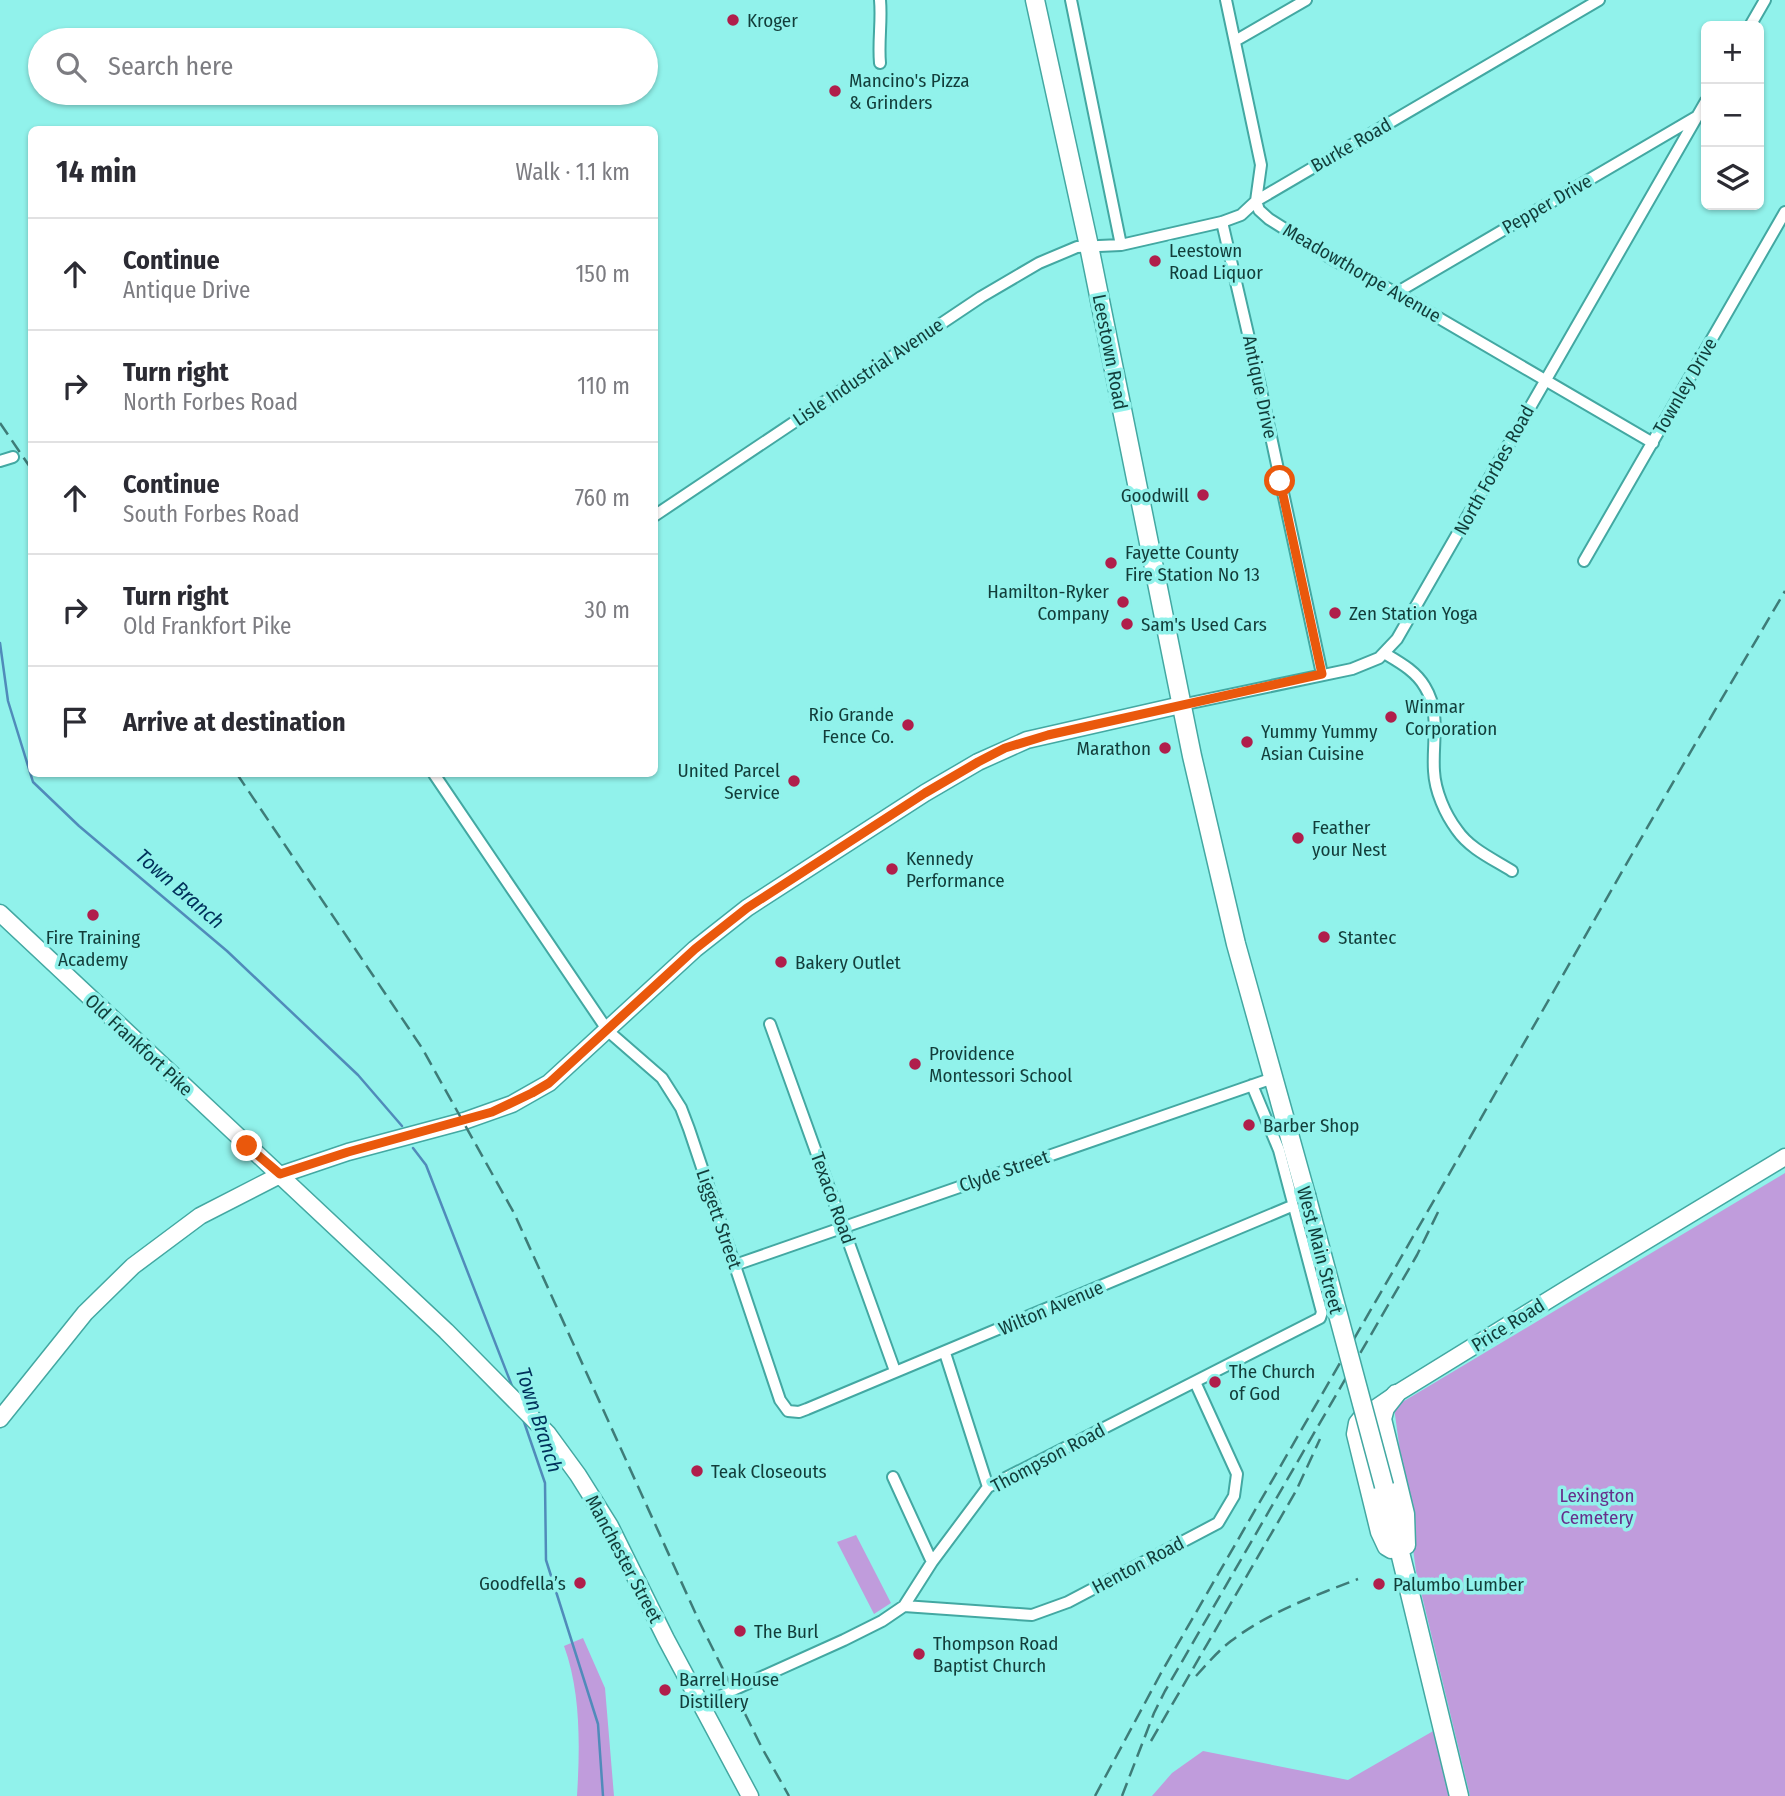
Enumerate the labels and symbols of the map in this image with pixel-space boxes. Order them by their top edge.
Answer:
place label: Kroger [747,9,798,32]
marker: Kroger [725,12,741,28]
place label: Mancino's Pizza & Grinders [849,69,970,114]
marker: Mancino's Pizza & Grinders [827,83,843,99]
street label: Burke Road [1307,113,1395,177]
street label: Pepper Drive [1498,169,1596,239]
street label: Meadowthorpe Avenue [1279,218,1445,328]
place label: Leestown Road Liquor [1169,239,1263,284]
marker: Leestown Road Liquor [1147,253,1163,269]
street label: Leestown Road [1088,292,1132,412]
street label: Lisle Industrial Avenue [788,313,948,431]
street label: Antique Drive [1238,333,1282,441]
street label: Townley Drive [1648,334,1722,438]
street label: North Forbes Road [1449,401,1539,539]
route start [1264,465,1295,496]
place label: Goodwill [1121,484,1189,507]
marker: Goodwill [1195,487,1211,503]
place label: Fayette County Fire Station No 13 [1125,541,1260,586]
marker: Fayette County Fire Station No 13 [1103,555,1119,571]
place label: Hamilton-Ryker Company [987,580,1110,625]
marker: Hamilton-Ryker Company [1115,594,1131,610]
place label: Zen Station Yoga [1349,602,1478,625]
marker: Zen Station Yoga [1327,605,1343,621]
place label: Sam's Used Cars [1141,613,1267,636]
marker: Sam's Used Cars [1119,616,1135,632]
place label: Winmar Corporation [1405,695,1497,740]
place label: Rio Grande Fence Co. [809,703,894,748]
marker: Winmar Corporation [1383,709,1399,725]
marker: Rio Grande Fence Co. [900,717,916,733]
place label: Yummy Yummy Asian Cuisine [1261,720,1378,765]
marker: Yummy Yummy Asian Cuisine [1239,734,1255,750]
place label: Marathon [1077,737,1151,760]
marker: Marathon [1157,740,1173,756]
place label: United Parcel Service [678,759,780,804]
marker: United Parcel Service [786,773,802,789]
place label: Feather your Nest [1312,816,1387,861]
marker: Feather your Nest [1290,830,1306,846]
water label: Town Branch [130,843,230,935]
place label: Kennedy Performance [906,847,1005,892]
marker: Kennedy Performance [884,861,900,877]
marker: Fire Training Academy [85,907,101,923]
place label: Fire Training Academy [46,926,140,971]
place label: Stantec [1338,926,1396,949]
marker: Stantec [1316,929,1332,945]
place label: Bakery Outlet [795,951,902,974]
marker: Bakery Outlet [773,954,789,970]
street label: Old Frankfort Pike [80,989,198,1101]
place label: Providence Montessori School [929,1042,1072,1087]
marker: Providence Montessori School [907,1056,923,1072]
place label: Barber Shop [1263,1114,1359,1137]
marker: Barber Shop [1241,1117,1257,1133]
route end [231,1130,262,1161]
street label: Clyde Street [956,1145,1053,1197]
street label: Texaco Road [806,1149,860,1247]
street label: Liggett Street [691,1166,747,1273]
street label: West Main Street [1292,1184,1348,1317]
street label: Wilton Avenue [995,1276,1107,1340]
street label: Price Road [1467,1294,1549,1356]
place label: The Church of God [1229,1360,1315,1405]
water label: Town Branch [510,1364,568,1476]
marker: The Church of God [1207,1374,1223,1390]
street label: Thompson Road [987,1418,1109,1498]
place label: Teak Closeouts [711,1460,827,1483]
marker: Teak Closeouts [689,1463,705,1479]
park label: Lexington Cemetery [1559,1484,1635,1529]
street label: Manchester Street [581,1491,668,1628]
street label: Henton Road [1088,1531,1188,1599]
place label: Goodfella’s [479,1572,566,1595]
place label: Palumbo Lumber [1393,1573,1524,1596]
marker: Goodfella’s [572,1575,588,1591]
marker: Palumbo Lumber [1371,1576,1387,1592]
place label: The Burl [754,1620,819,1643]
marker: The Burl [732,1623,748,1639]
place label: Thompson Road Baptist Church [933,1632,1059,1677]
marker: Thompson Road Baptist Church [911,1646,927,1662]
place label: Barrel House Distillery [679,1668,779,1713]
marker: Barrel House Distillery [657,1682,673,1698]

